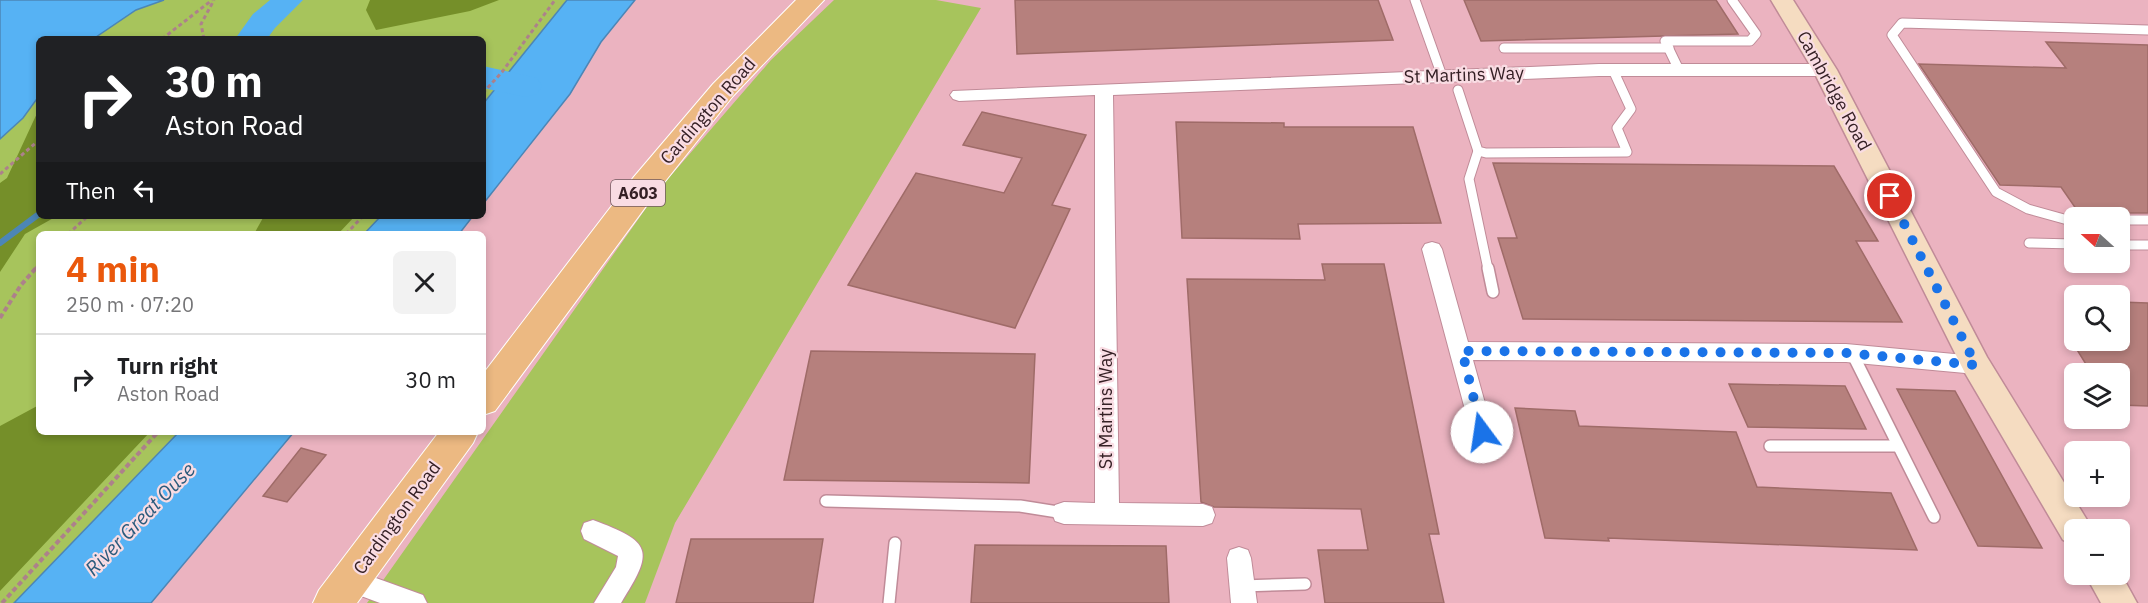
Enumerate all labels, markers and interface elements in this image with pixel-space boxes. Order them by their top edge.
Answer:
street label: Cambridge Road [1792,27,1877,155]
street label: Cardington Road [655,53,760,169]
text: 30 m [165,54,263,109]
icon: right [66,60,144,138]
street label: St Martins Way [1403,61,1525,88]
text: Aston Road [165,107,304,142]
pin [1864,170,1915,221]
icon: left [128,174,161,207]
text: Then [66,176,116,205]
icon: arrive [1873,179,1906,212]
road number: A603 [611,180,665,206]
north arrow [2064,207,2130,273]
map controls [2064,207,2130,585]
text: 4 min [66,245,160,292]
button: close [393,251,456,314]
button: search [2064,285,2130,351]
text: 250 m · 07:20 [66,291,194,318]
street label: St Martins Way [1094,349,1117,469]
text: Turn right [117,351,218,380]
icon: right [66,363,99,396]
button: layers [2064,363,2130,429]
text: 30 m [405,365,456,394]
text: Aston Road [117,380,220,407]
position arrow [1450,400,1514,464]
button: + [2064,441,2130,507]
water label: River Great Ouse [79,456,201,581]
street label: Cardington Road [348,457,445,579]
button: − [2064,519,2130,585]

